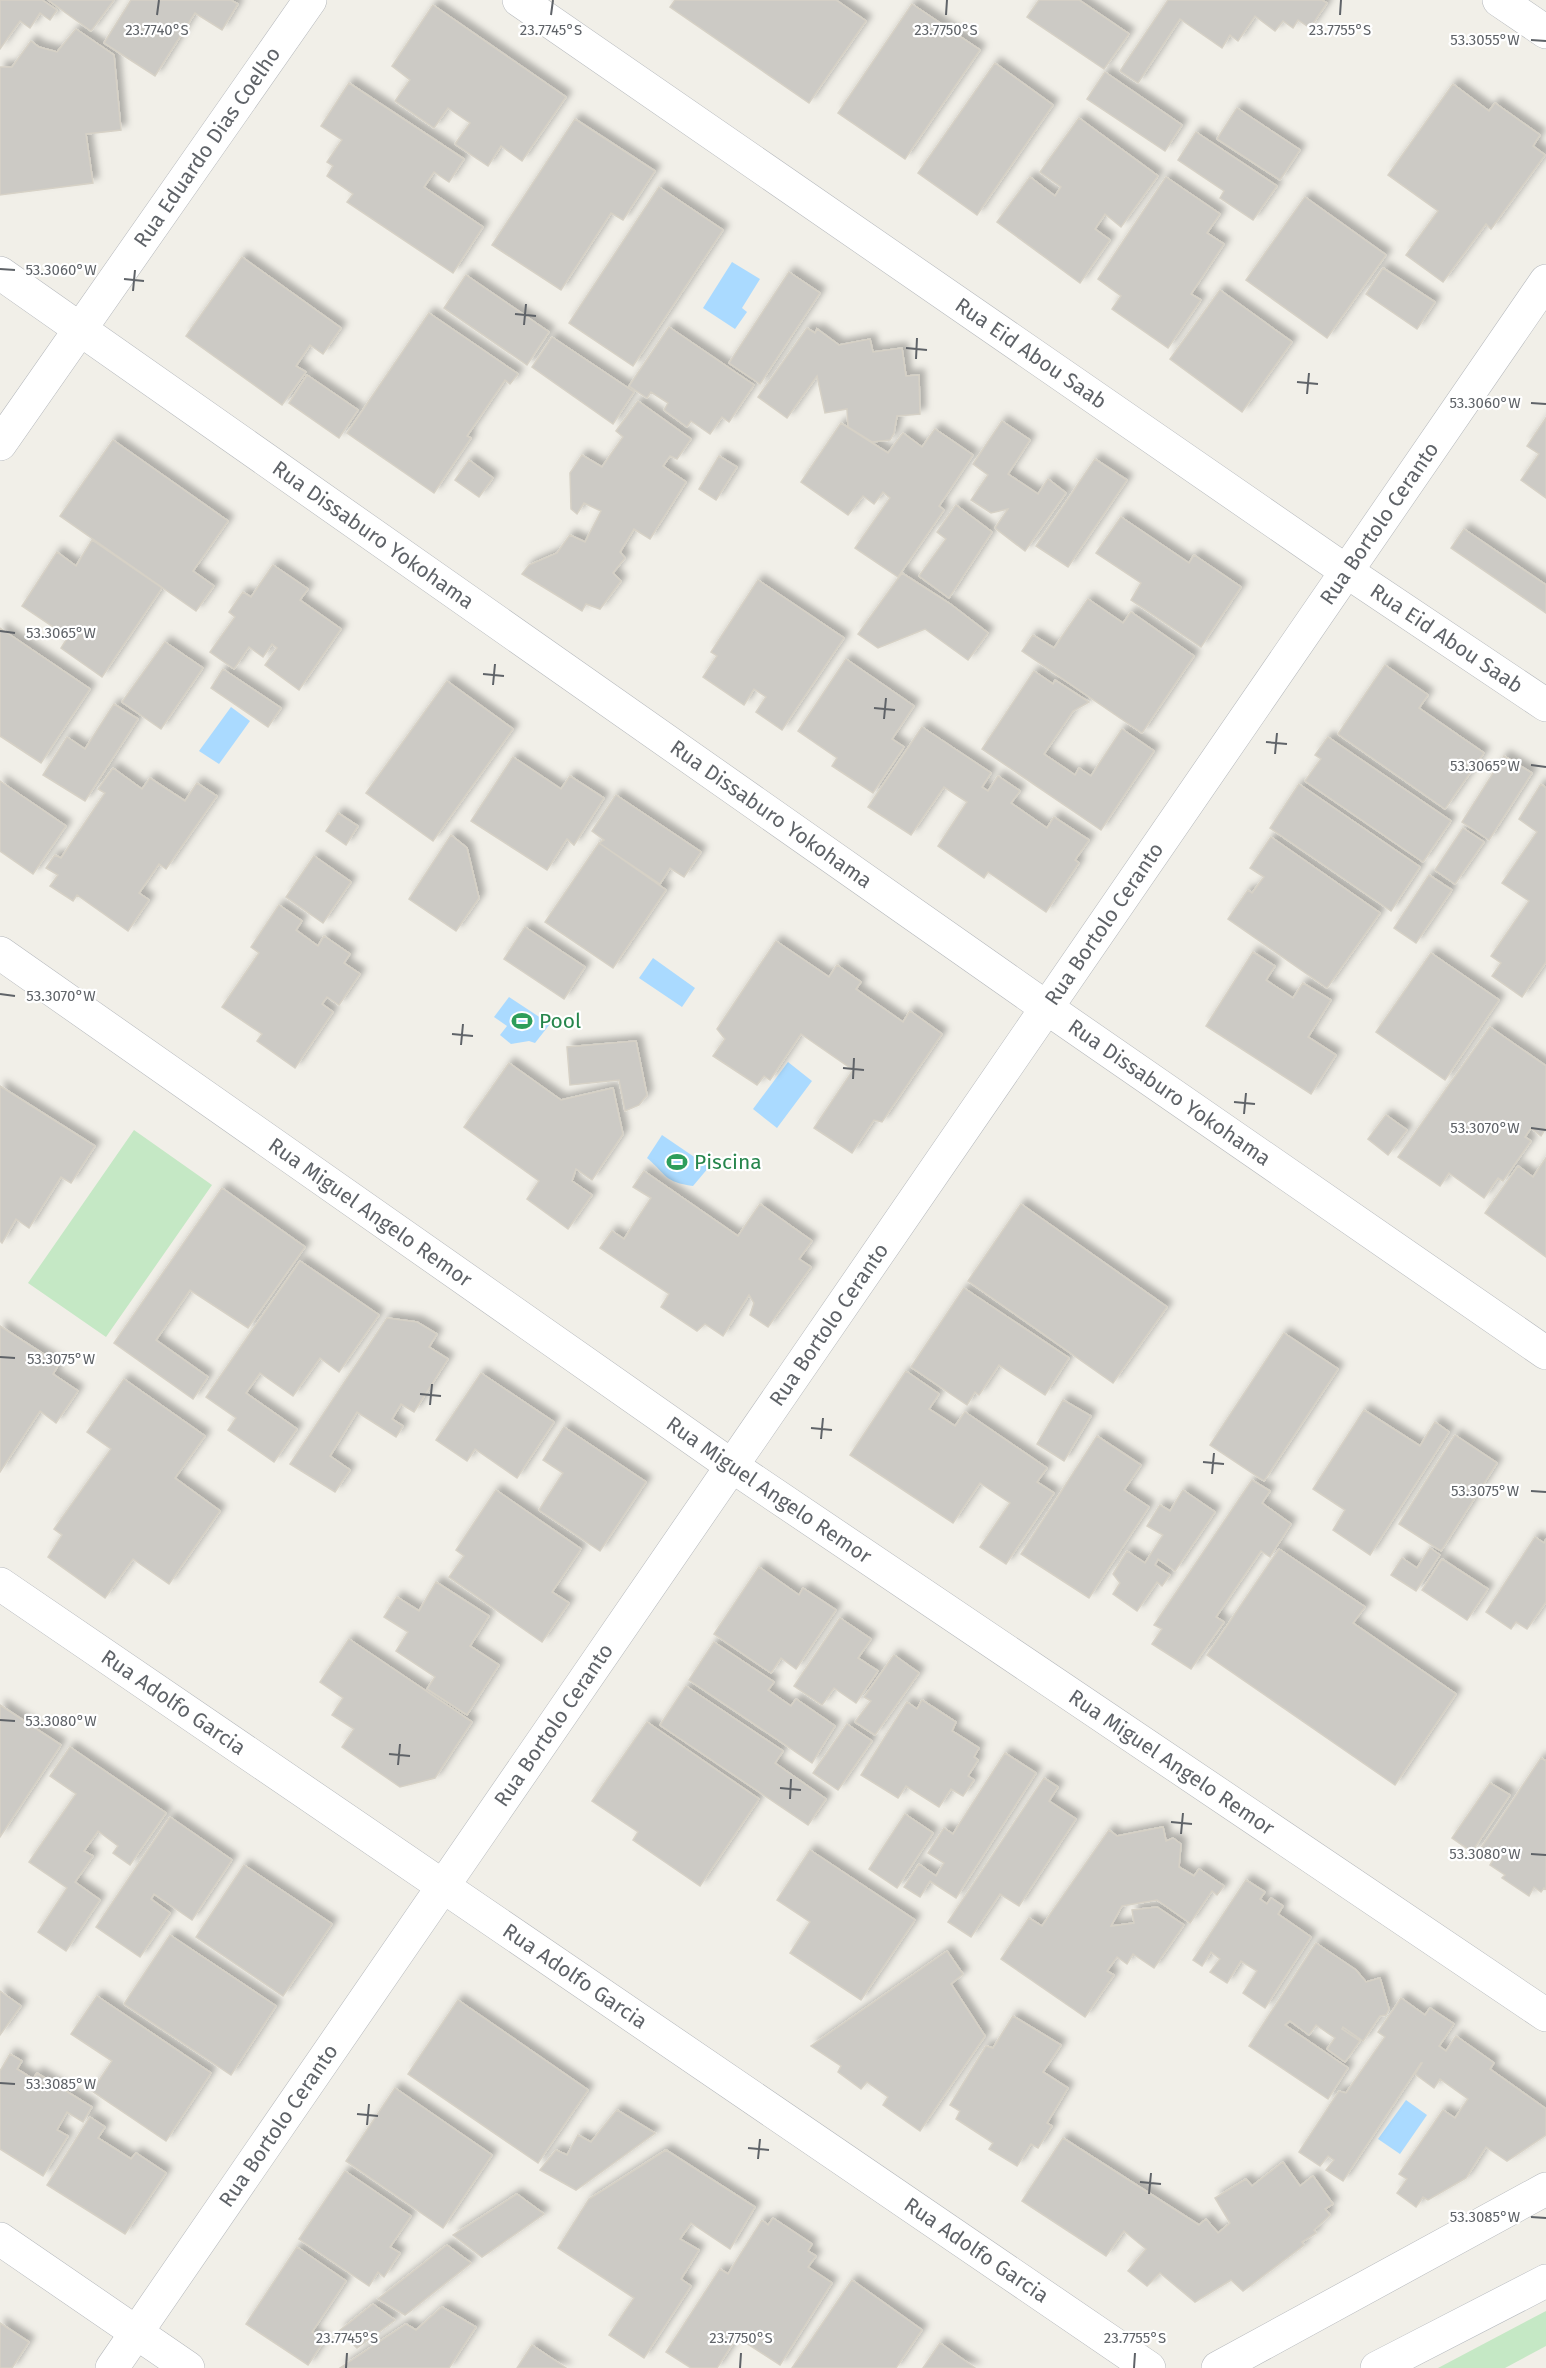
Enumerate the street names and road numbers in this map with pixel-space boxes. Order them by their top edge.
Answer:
street label: Rua Eduardo Dias Coelho [128,42,286,253]
street label: Rua Eid Abou Saab [950,292,1112,415]
street label: Rua Bortolo Ceranto [1314,437,1444,610]
street label: Rua Dissaburo Yokohama [267,455,479,615]
street label: Rua Eid Abou Saab [1365,578,1528,699]
street label: Rua Dissaburo Yokohama [665,734,877,894]
street label: Rua Bortolo Ceranto [1039,838,1169,1011]
street label: Rua Dissaburo Yokohama [1063,1013,1276,1172]
street label: Rua Miguel Angelo Remor [263,1132,477,1293]
street label: Rua Bortolo Ceranto [764,1238,894,1411]
street label: Rua Miguel Angelo Remor [661,1411,877,1569]
street label: Rua Bortolo Ceranto [489,1639,619,1812]
street label: Rua Adolfo Garcia [96,1644,251,1761]
street label: Rua Miguel Angelo Remor [1064,1684,1279,1841]
street label: Rua Adolfo Garcia [498,1918,652,2035]
street label: Rua Bortolo Ceranto [213,2039,344,2212]
street label: Rua Adolfo Garcia [899,2192,1054,2309]

